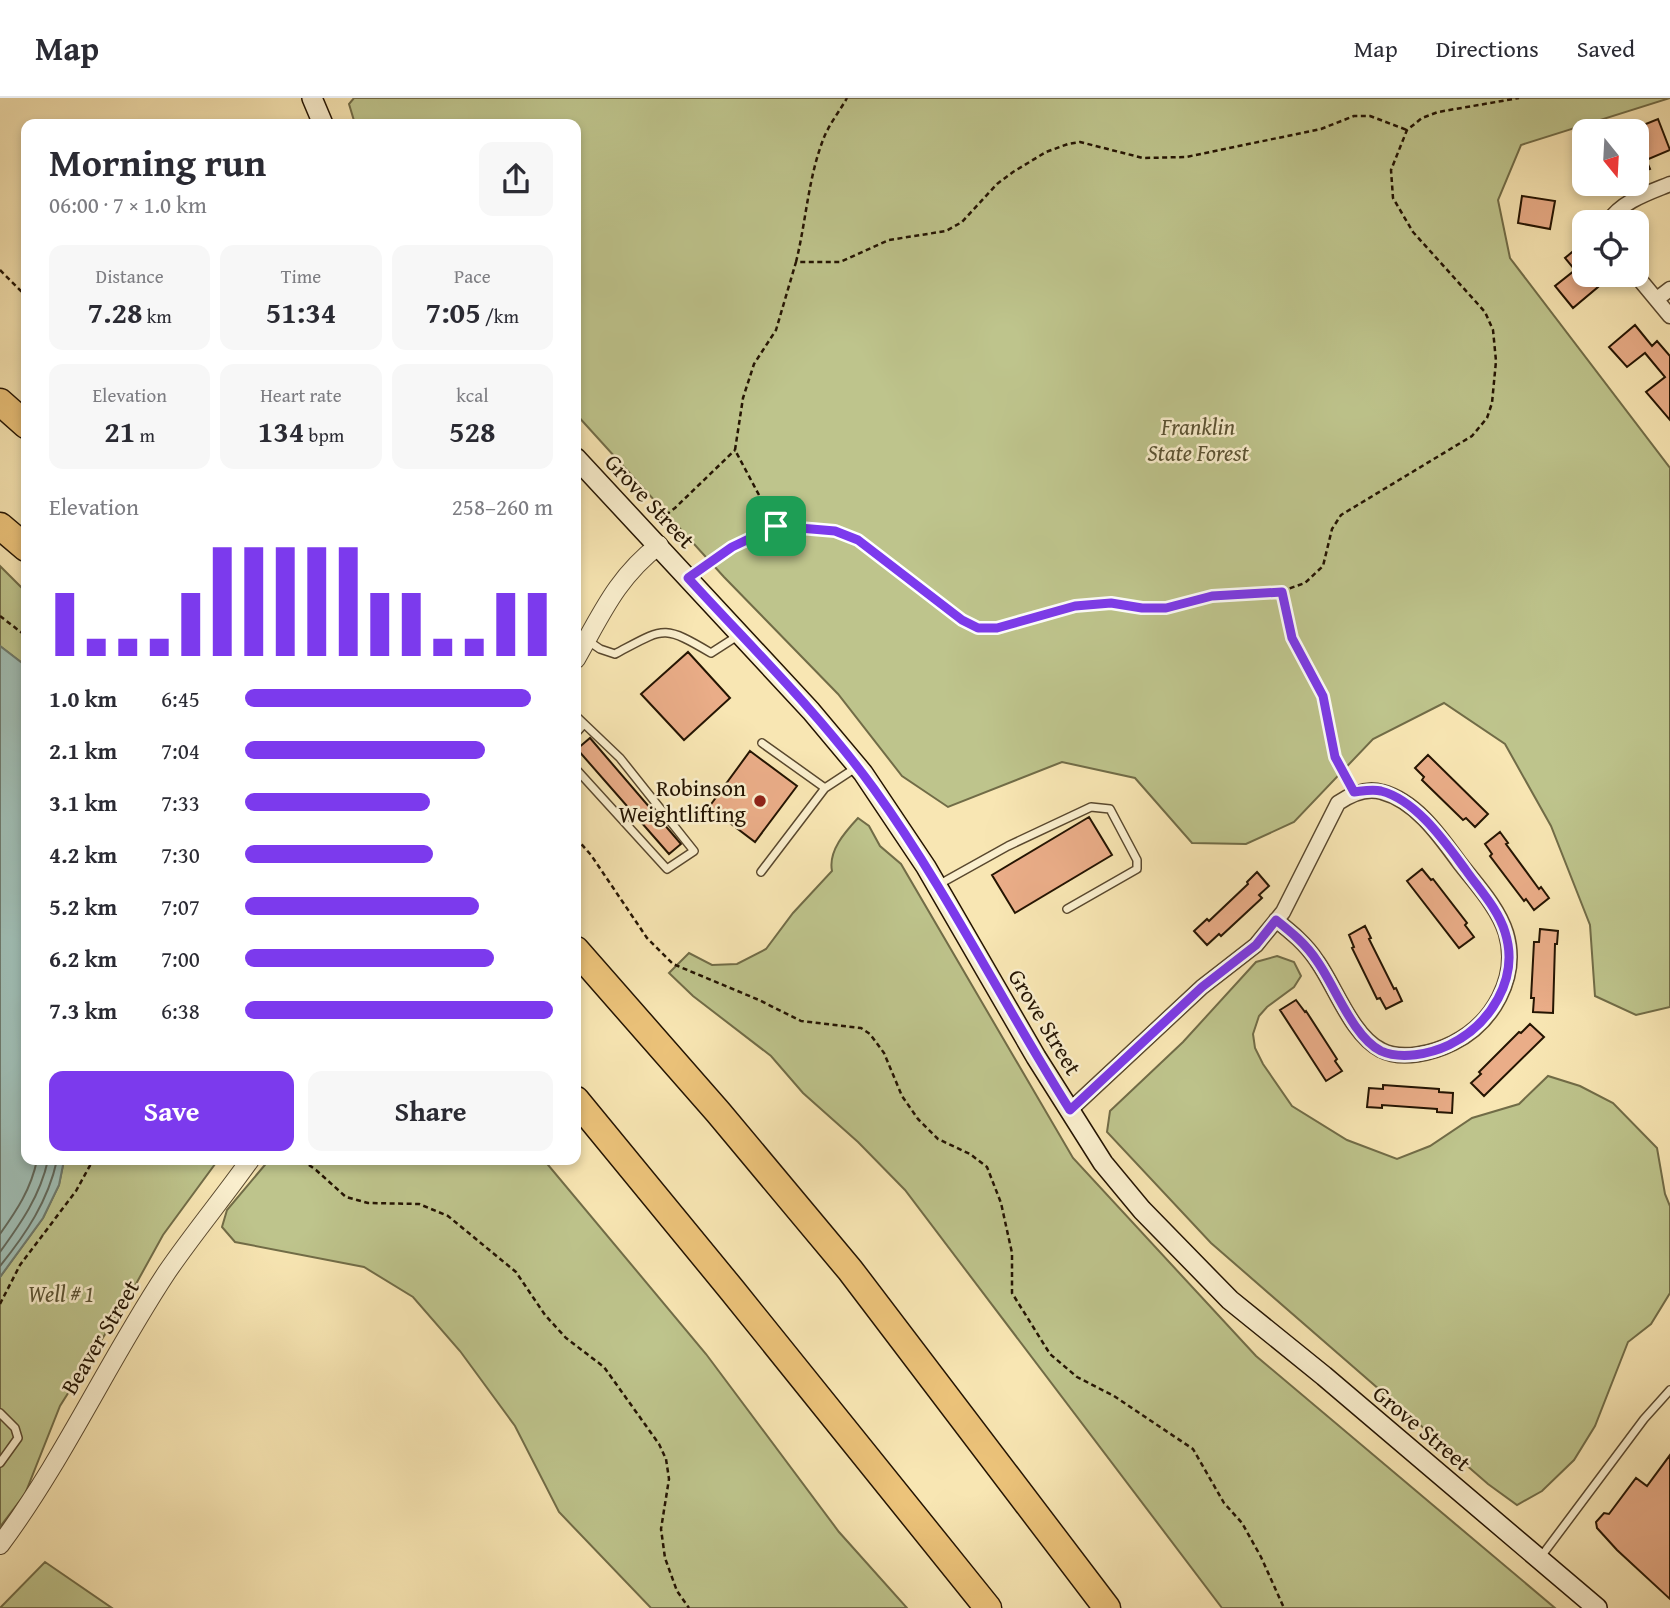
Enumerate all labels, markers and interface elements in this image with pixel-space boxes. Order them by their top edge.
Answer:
text: Map [35,24,99,72]
text: Map [1354,31,1398,66]
text: Directions [1436,31,1539,66]
text: Saved [1577,31,1635,66]
north arrow [1572,119,1648,196]
map controls [1572,119,1649,287]
text: Morning run [49,134,266,190]
button: share [479,142,553,216]
text: 06:00 · 7 × 1.0 km [49,188,207,221]
button: locate [1572,210,1649,287]
text: Distance [96,262,164,290]
text: Time [281,262,321,290]
text: Pace [454,262,491,290]
text: 7.28 [87,290,143,334]
text: 51:34 [266,290,336,334]
text: 7:05 [426,290,481,334]
text: km [143,302,172,330]
text: /km [481,302,519,330]
text: Elevation [92,381,167,409]
text: Heart rate [260,381,342,409]
text: kcal [456,381,489,409]
text: 21 [104,409,135,453]
text: 134 [258,409,304,453]
text: 528 [449,409,496,453]
park label: Franklin State Forest [1147,410,1249,469]
text: m [135,421,155,449]
text: bpm [304,421,344,449]
street label: Grove Street [598,446,703,555]
text: Elevation [49,490,139,523]
text: 258–260 m [452,490,553,523]
pin [746,496,806,556]
icon: arrive [757,507,795,545]
text: 1.0 km [49,682,117,715]
text: 6:45 [161,682,200,715]
text: 2.1 km [49,734,117,767]
text: 7:04 [161,734,200,767]
place label: Robinson Weightlifting [618,771,747,830]
text: 3.1 km [49,786,117,819]
text: 7:33 [161,786,200,819]
marker: Robinson Weightlifting [752,793,768,809]
text: 4.2 km [49,838,117,871]
text: 7:30 [161,838,200,871]
text: 5.2 km [49,890,117,923]
text: 7:07 [161,890,200,923]
text: 6.2 km [49,942,117,975]
text: 7:00 [161,942,200,975]
street label: Grove Street [1001,962,1090,1081]
text: 7.3 km [49,994,117,1027]
text: 6:38 [161,994,200,1027]
button: Save [49,1071,294,1151]
button: Share [308,1071,553,1151]
street label: Beaver Street [52,1273,147,1400]
park label: Well # 1 [28,1277,94,1310]
street label: Grove Street [1366,1377,1478,1478]

